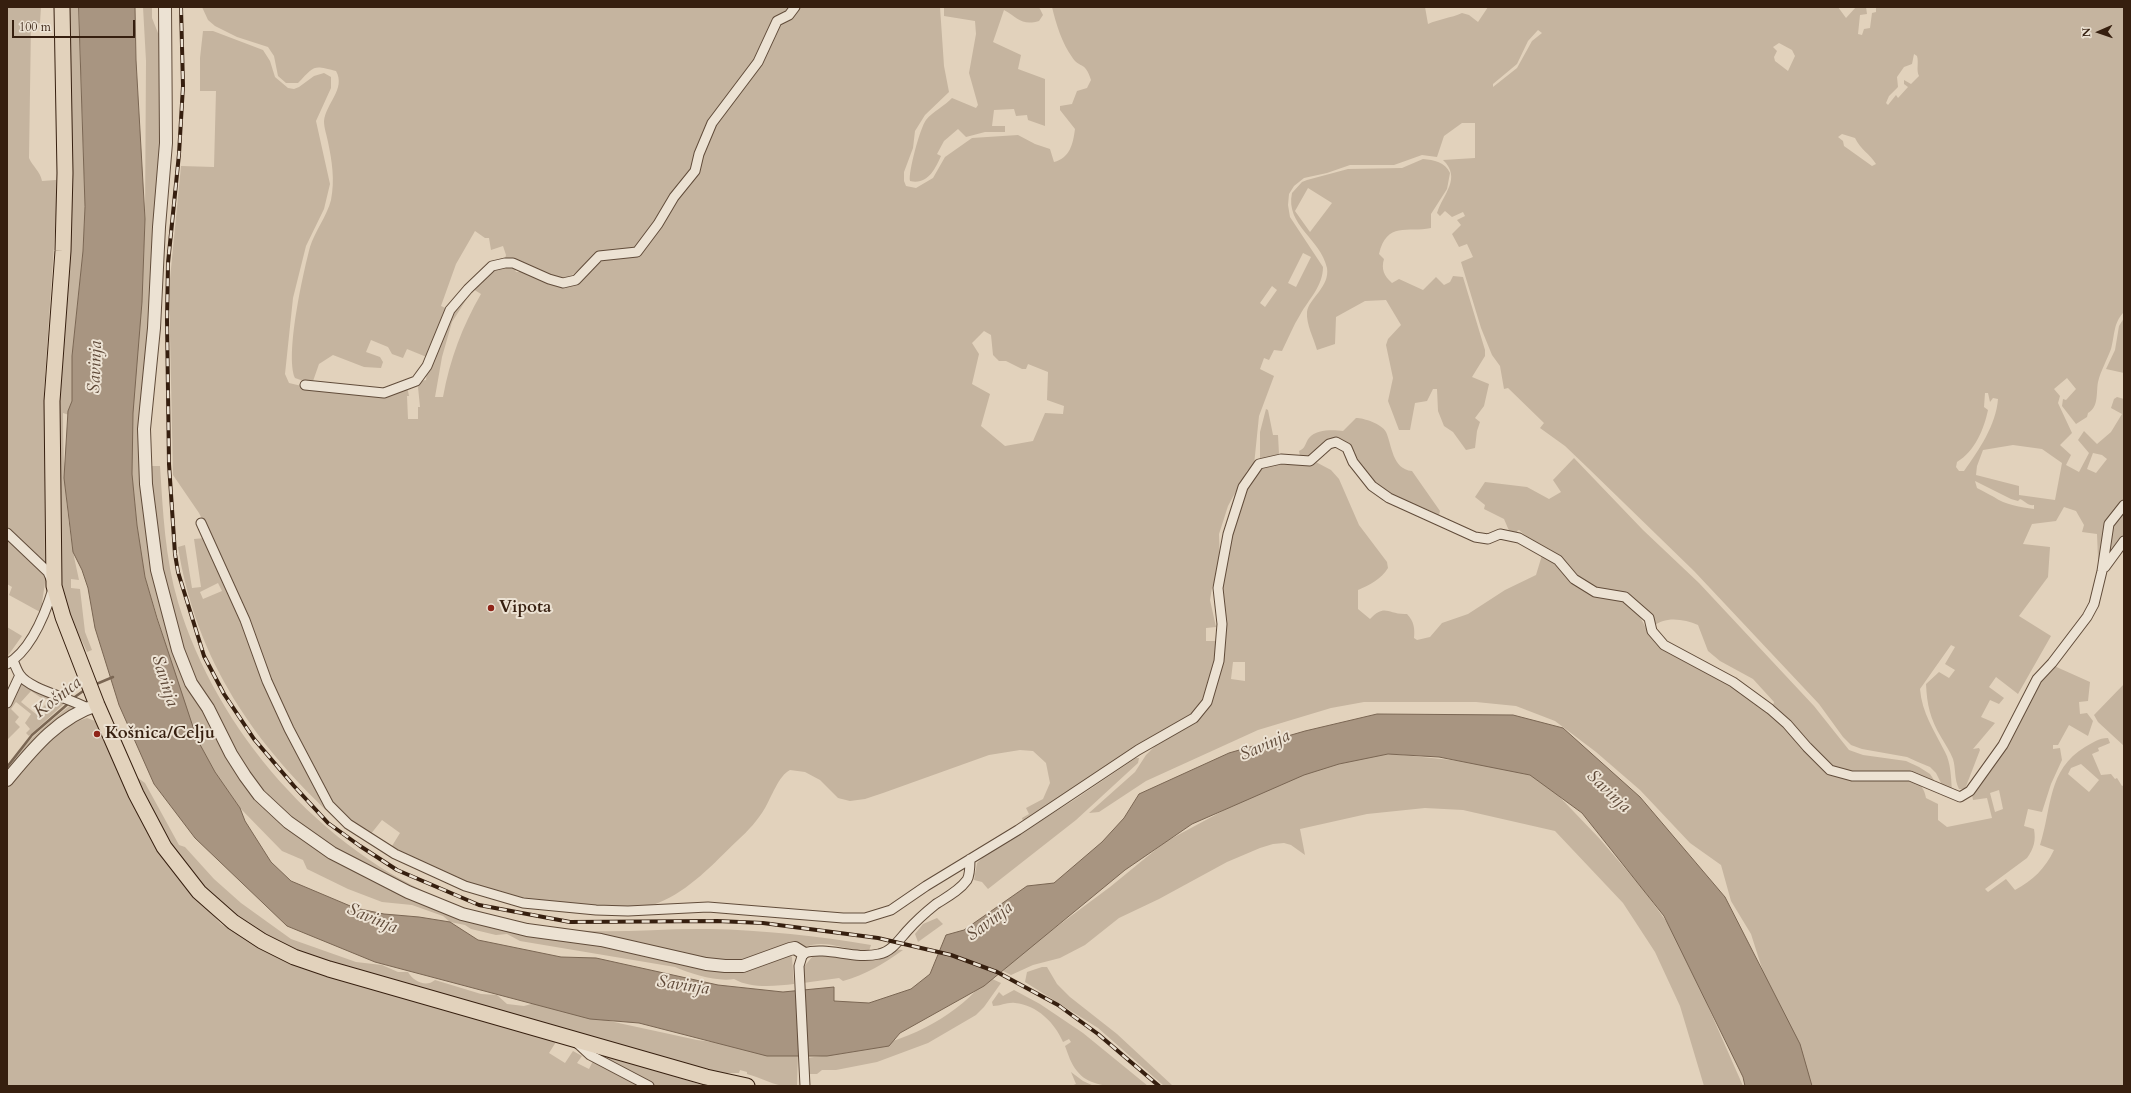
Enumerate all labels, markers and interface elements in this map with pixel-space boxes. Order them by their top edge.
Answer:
scale bar [14,12,137,38]
north arrow [2079,12,2119,52]
text: 100 m [19,19,51,35]
text: N [2079,27,2094,37]
water label: Savinja [84,340,108,394]
place label: Vipota [499,598,552,618]
marker: Vipota [486,603,496,613]
water label: Savinja [146,653,182,709]
water label: Košnica [30,673,86,723]
place label: Košnica/Celju [105,724,215,744]
water label: Savinja [1237,725,1293,767]
marker: Košnica/Celju [92,729,102,739]
water label: Savinja [1581,766,1635,818]
water label: Savinja [962,898,1018,946]
water label: Savinja [344,899,400,939]
water label: Savinja [655,972,711,1000]

